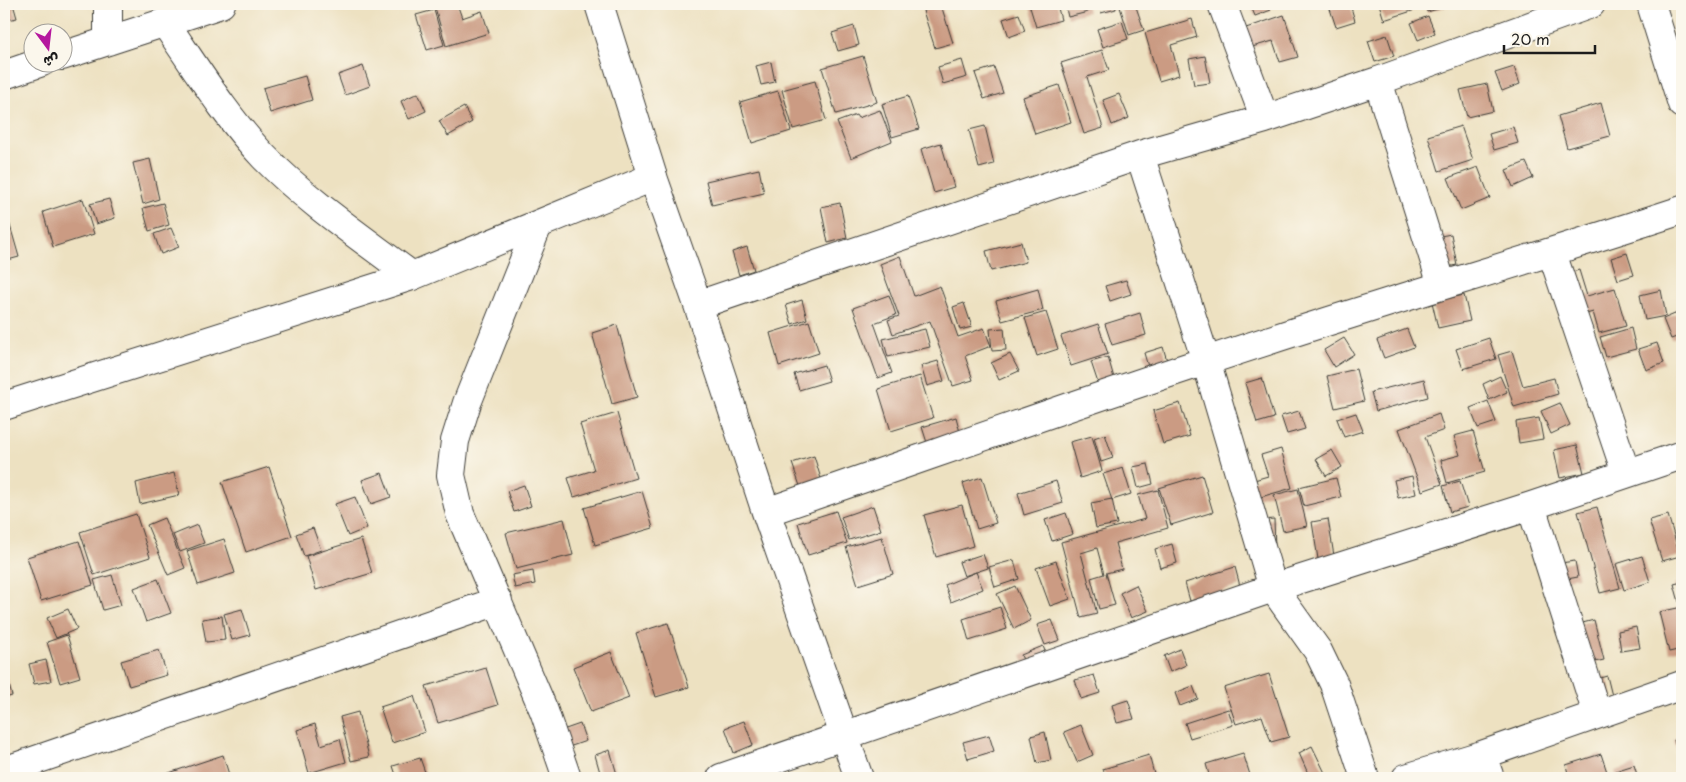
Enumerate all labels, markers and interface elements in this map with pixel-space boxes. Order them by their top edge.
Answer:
north arrow [22,22,72,72]
scale bar [1504,22,1595,54]
text: 20 m [1511,27,1550,50]
text: ش [41,49,62,73]

